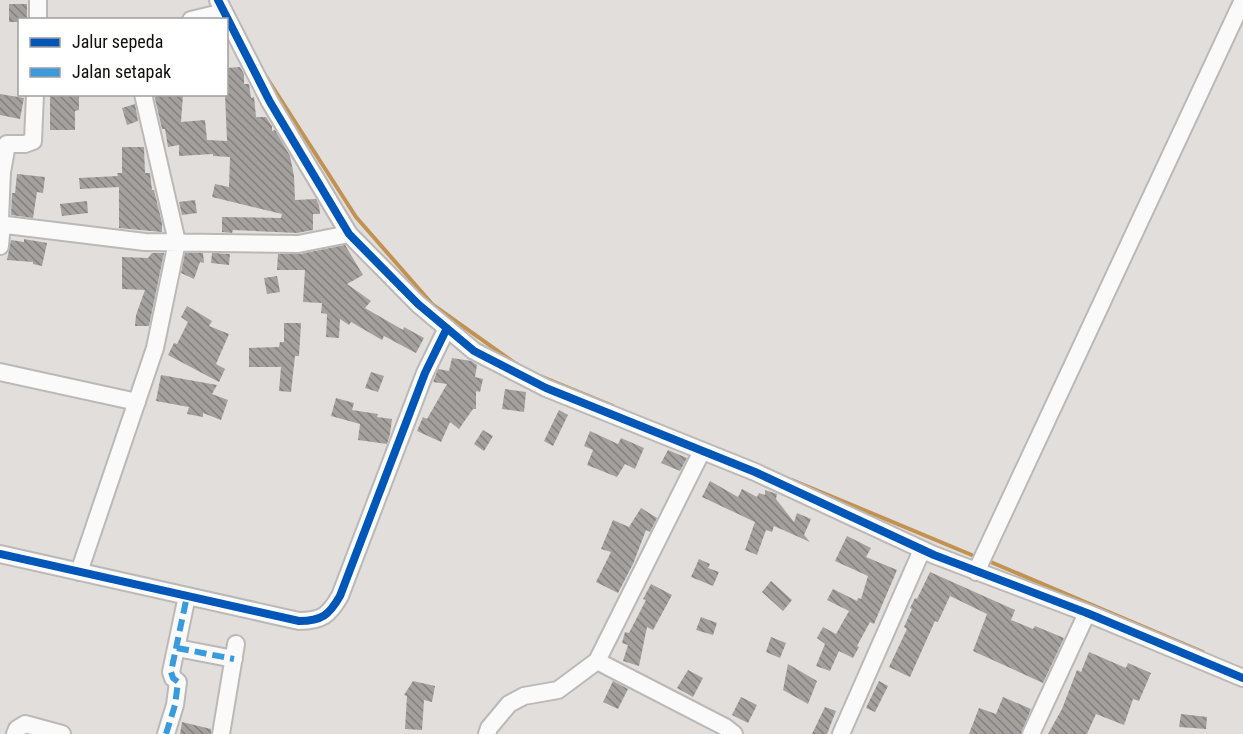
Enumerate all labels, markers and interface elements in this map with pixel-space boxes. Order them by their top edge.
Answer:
legend [18,18,228,96]
text: Jalur sepeda [72,31,163,52]
text: Jalan setapak [72,61,171,82]

